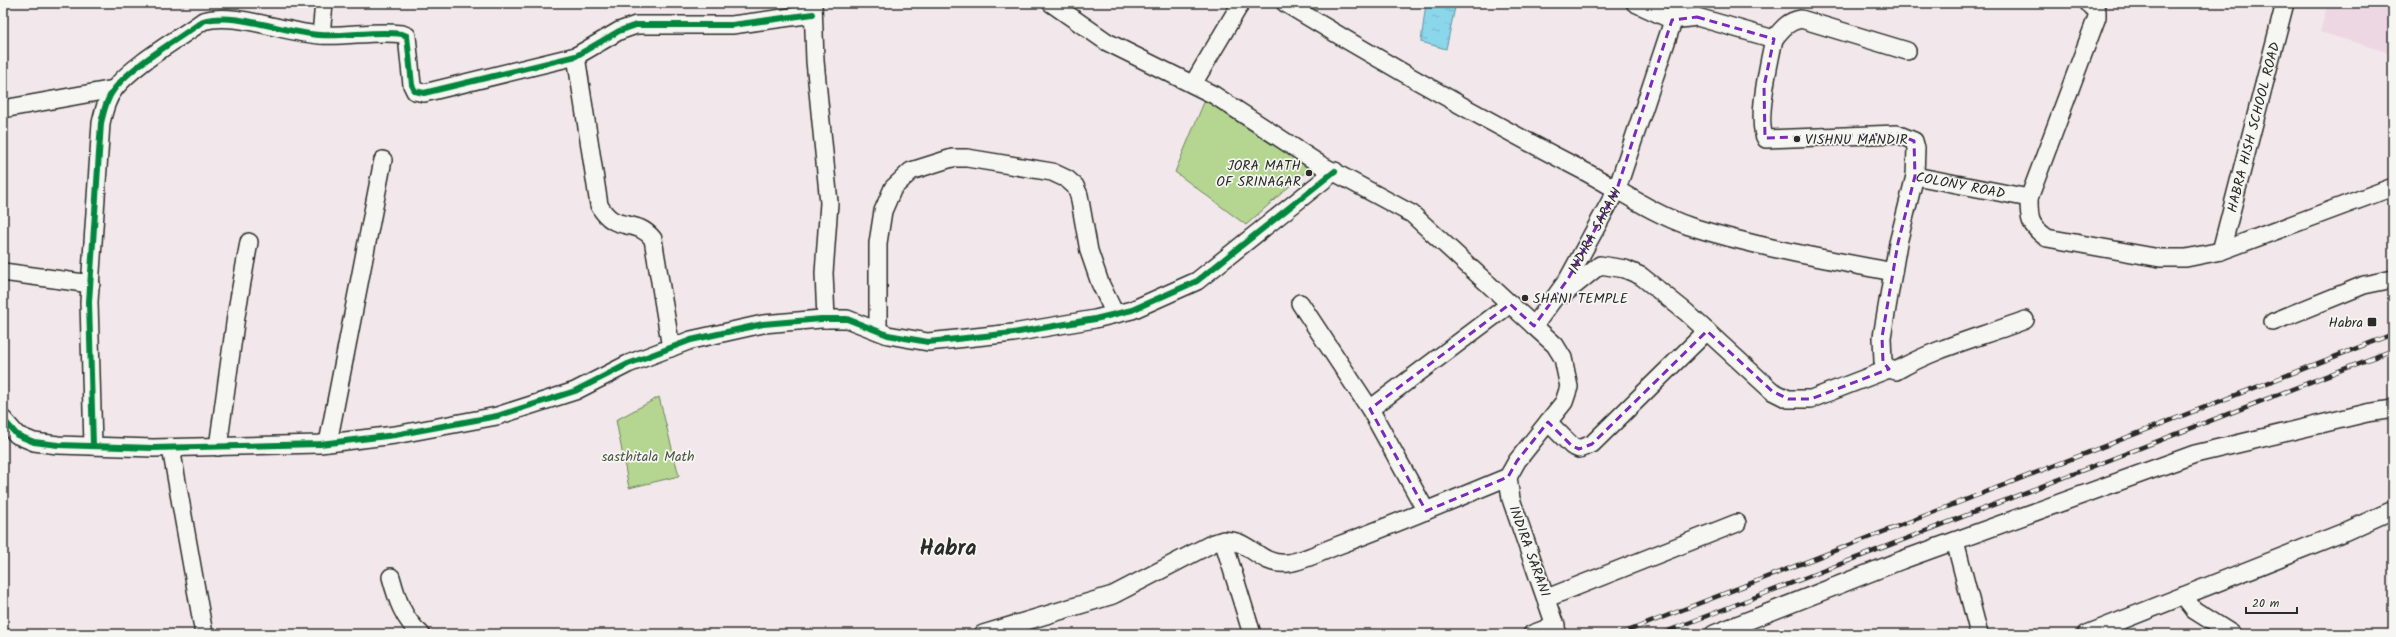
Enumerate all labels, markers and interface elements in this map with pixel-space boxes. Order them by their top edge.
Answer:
street label: HABRA HISH SCHOOL ROAD [2221,40,2287,215]
place label: VISHNU MANDIR [1805,129,1908,151]
marker: VISHNU MANDIR [1792,134,1802,144]
place label: JORA MATH OF SRINAGAR [1216,155,1301,193]
street label: COLONY ROAD [1914,166,2007,205]
marker: JORA MATH OF SRINAGAR [1304,168,1314,178]
street label: INDIRA SARANI [1563,184,1628,279]
place label: SHANI TEMPLE [1533,288,1629,310]
marker: SHANI TEMPLE [1520,293,1530,303]
place label: Habra [2329,312,2363,334]
marker: Habra [2366,316,2378,328]
park label: sasthitala Math [602,446,694,468]
street label: INDIRA SARANI [1502,502,1556,600]
district label: Habra [919,532,977,567]
scale bar [2246,589,2297,615]
text: 20 m [2252,594,2280,613]

